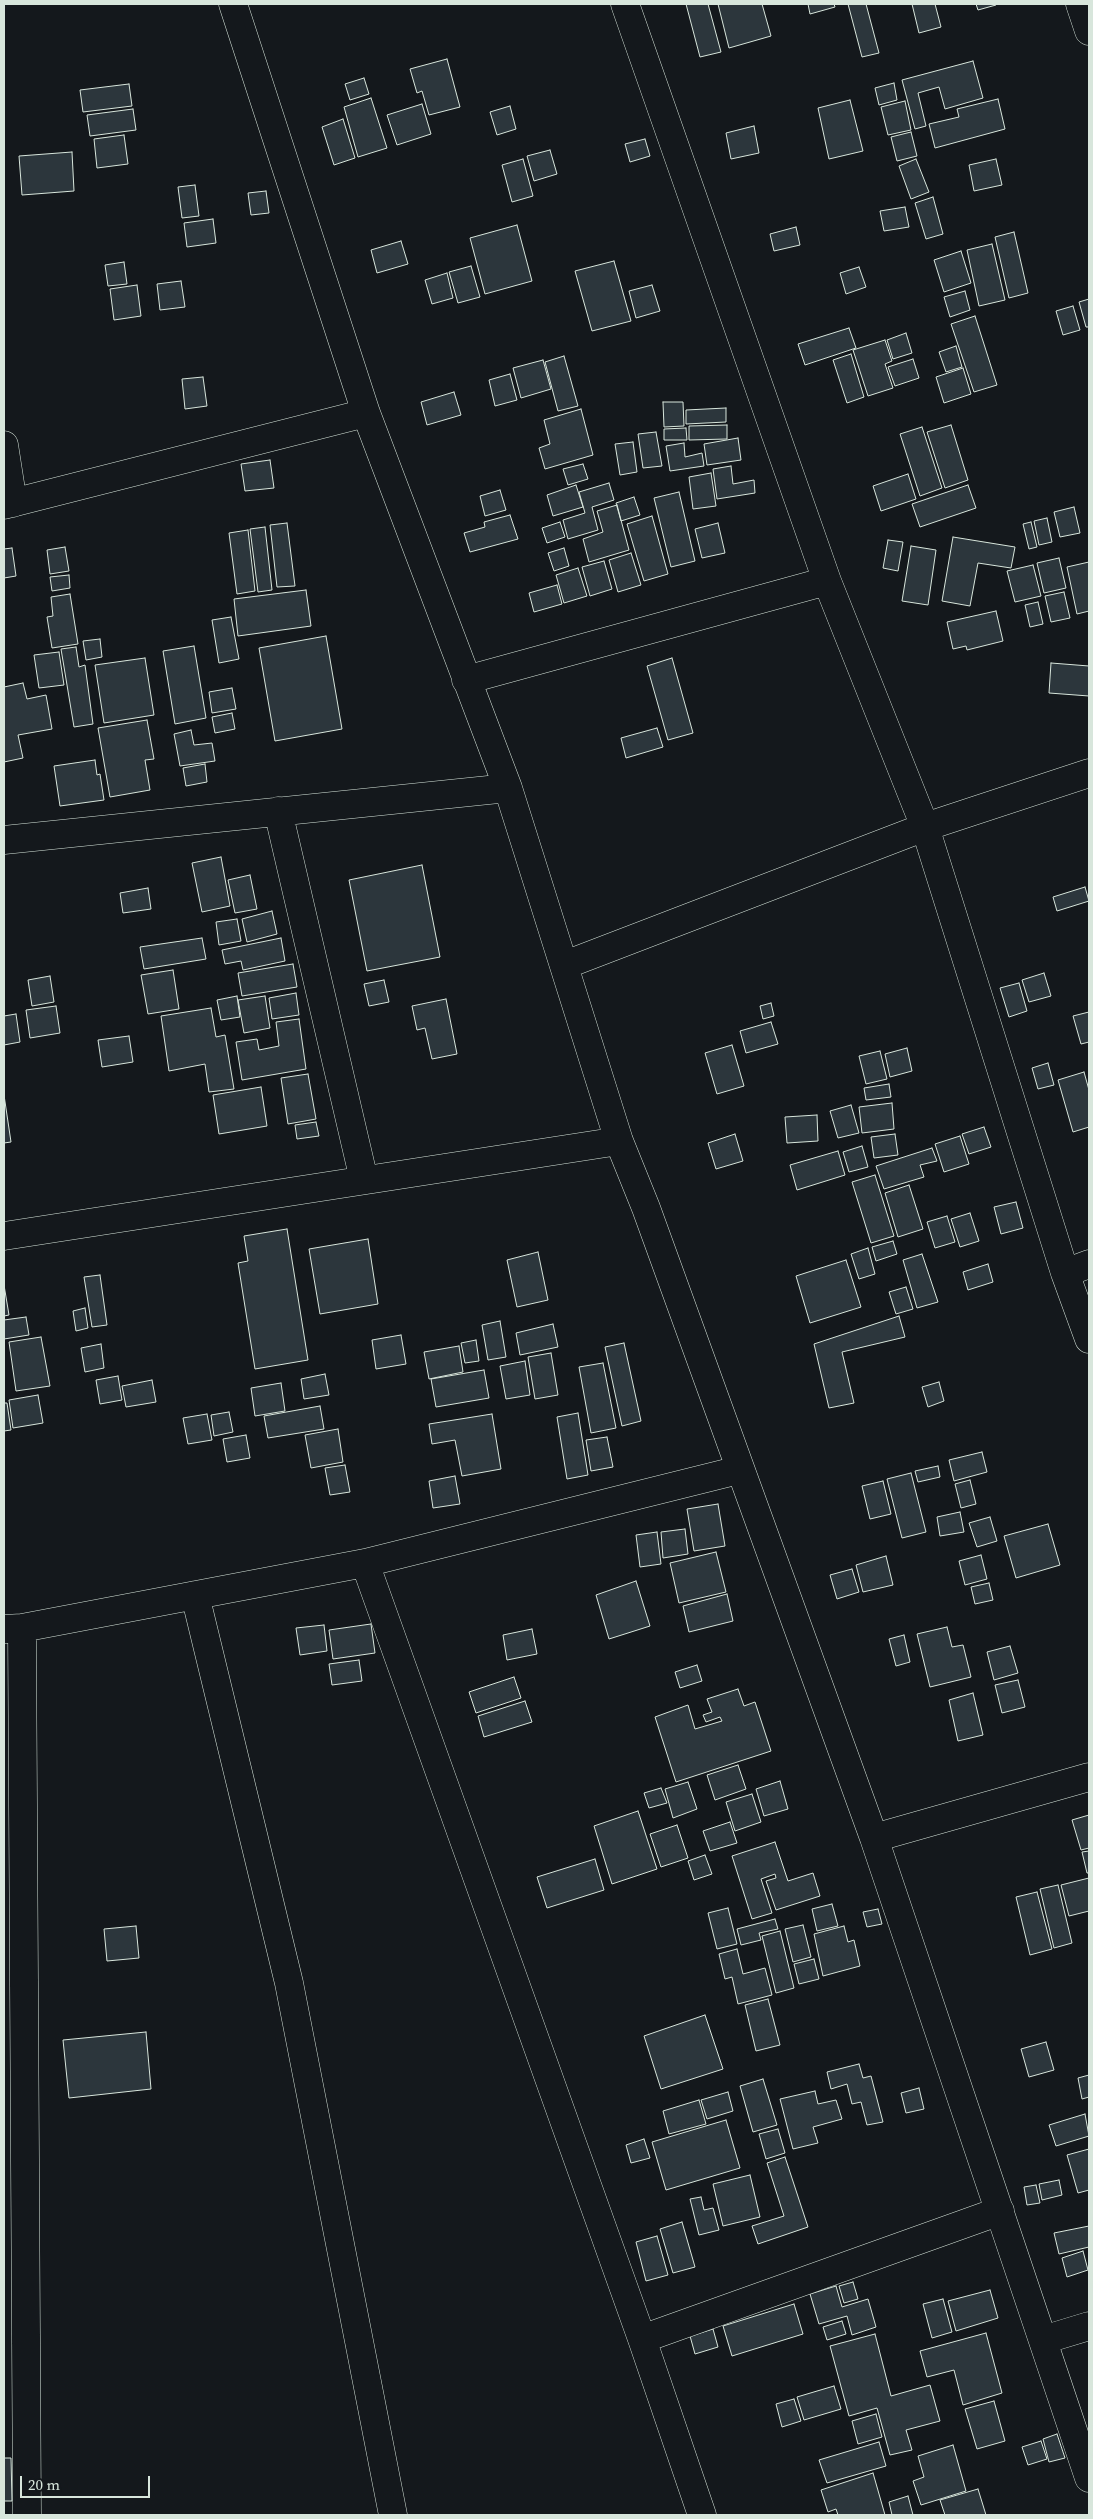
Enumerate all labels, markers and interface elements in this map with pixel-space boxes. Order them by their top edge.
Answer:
scale bar [22,2466,152,2498]
text: 20 m [28,2474,60,2495]

